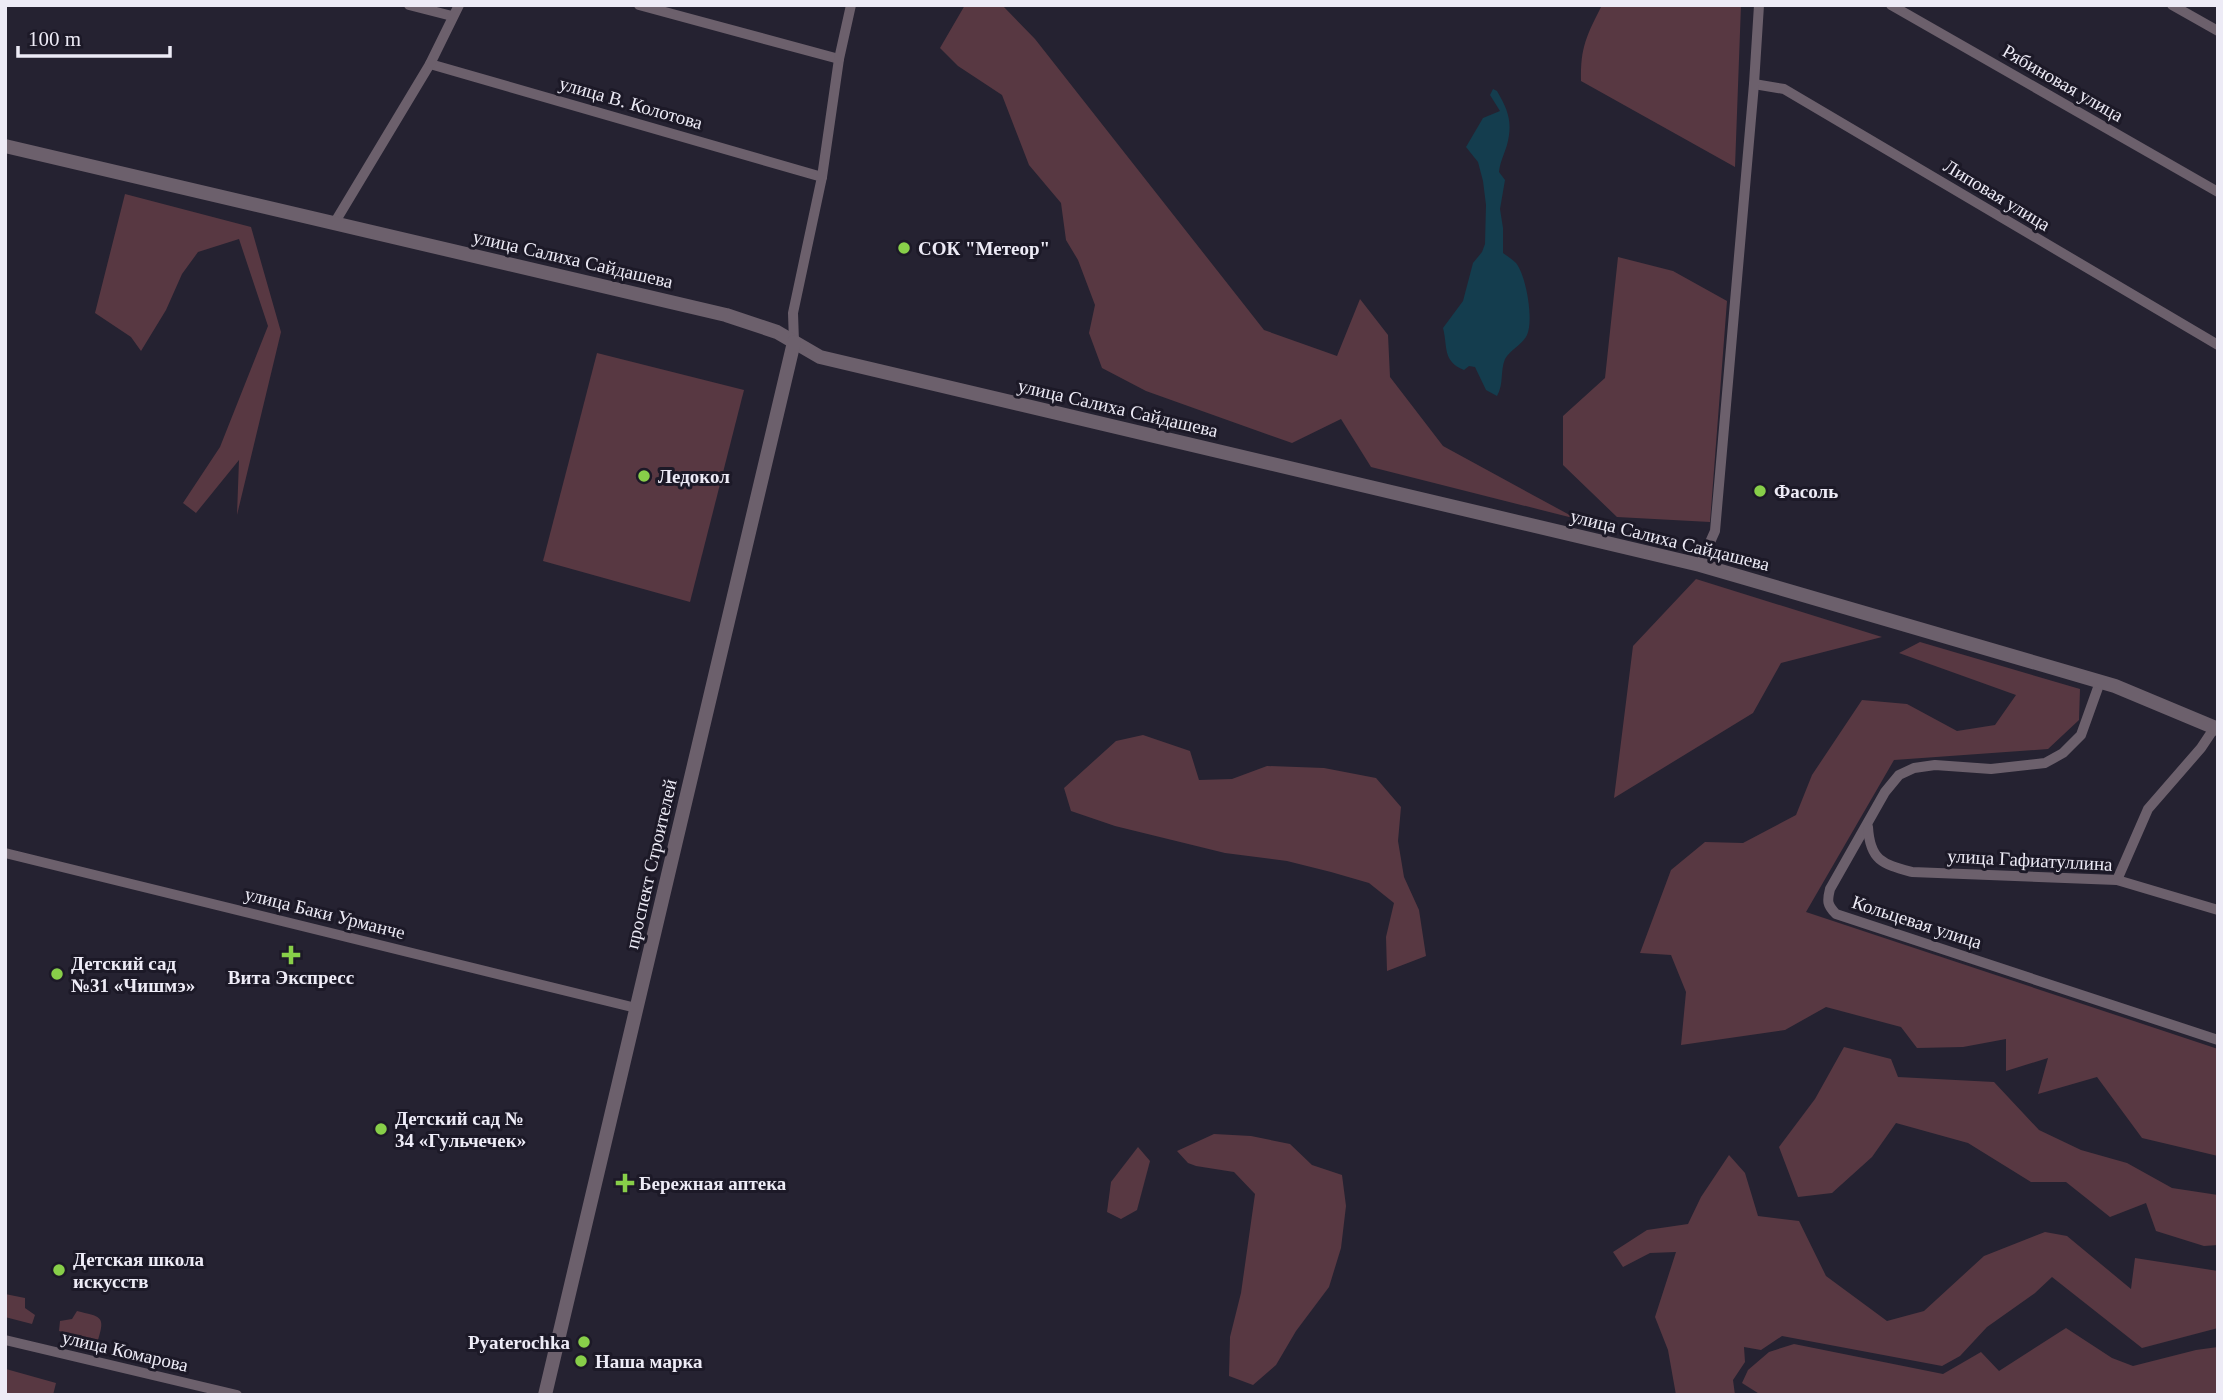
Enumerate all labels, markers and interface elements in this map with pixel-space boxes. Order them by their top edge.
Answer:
scale bar [18,14,170,58]
text: 100 m [28,27,81,51]
street label: Рябиновая улица [1999,40,2127,126]
street label: улица В. Колотова [557,72,706,134]
street label: Липовая улица [1940,155,2054,235]
street label: улица Салиха Сайдашева [471,226,676,292]
place label: СОК "Метеор" [918,238,1050,259]
marker: СОК "Метеор" [896,240,912,256]
street label: улица Салиха Сайдашева [1016,375,1221,441]
place label: Ледокол [658,466,730,487]
marker: Ледокол [636,468,652,484]
place label: Фасоль [1774,481,1838,502]
marker: Фасоль [1752,483,1768,499]
street label: улица Салиха Сайдашева [1568,505,1772,575]
street label: проспект Строителей [621,777,681,951]
street label: улица Гафиатуллина [1947,845,2114,875]
street label: улица Баки Урманче [243,883,407,943]
street label: Кольцевая улица [1849,891,1985,953]
marker: Вита Экспресс [283,947,299,963]
place label: Детский сад №31 «Чишмэ» [71,953,195,996]
marker: Детский сад №31 «Чишмэ» [49,966,65,982]
place label: Вита Экспресс [228,967,354,988]
place label: Детский сад № 34 «Гульчечек» [395,1108,526,1151]
marker: Детский сад № 34 «Гульчечек» [373,1121,389,1137]
place label: Бережная аптека [639,1173,787,1194]
marker: Бережная аптека [617,1175,633,1191]
place label: Детская школа искусств [73,1249,205,1292]
marker: Детская школа искусств [51,1262,67,1278]
street label: улица Комарова [60,1326,191,1376]
place label: Pyaterochka [468,1332,570,1353]
marker: Pyaterochka [576,1334,592,1350]
place label: Наша марка [595,1351,703,1372]
marker: Наша марка [573,1353,589,1369]

